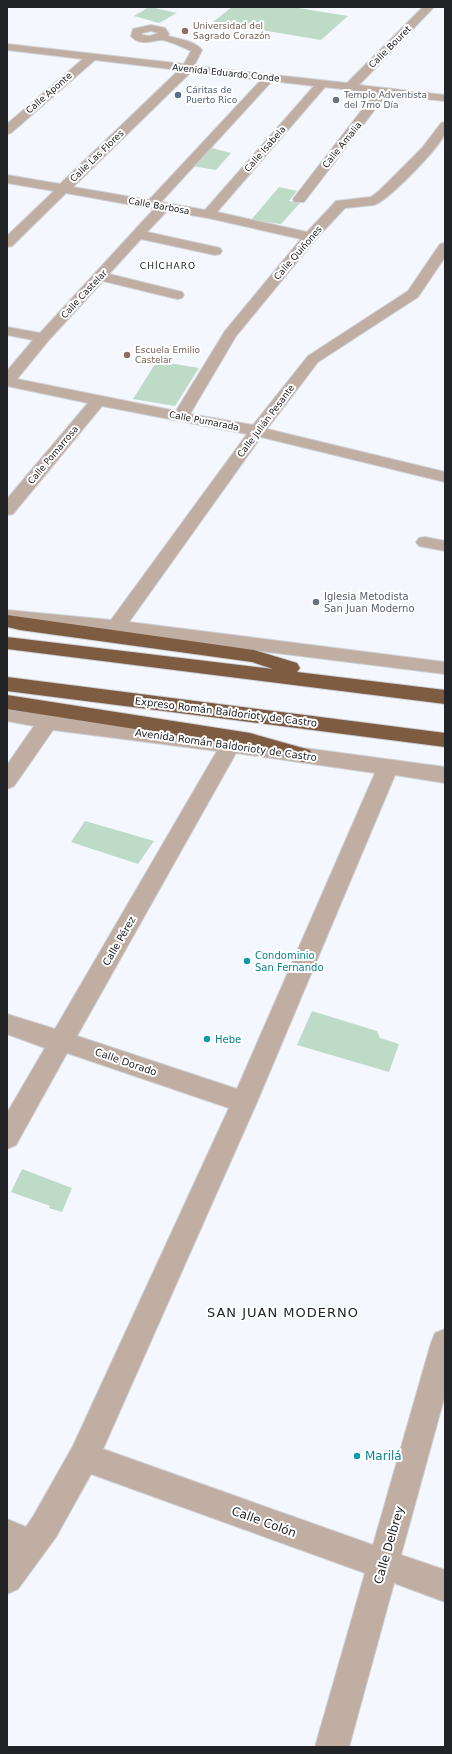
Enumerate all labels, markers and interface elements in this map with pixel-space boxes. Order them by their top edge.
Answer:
place label: Universidad del Sagrado Corazón [193,21,270,41]
street label: Calle Bouret [367,24,413,70]
marker: Universidad del Sagrado Corazón [180,26,190,36]
street label: Avenida Eduardo Conde [172,62,281,84]
street label: Calle Aponte [24,70,74,116]
place label: Cáritas de Puerto Rico [186,85,238,105]
marker: Cáritas de Puerto Rico [173,90,183,100]
place label: Templo Adventista del 7mo Día [343,90,427,110]
marker: Templo Adventista del 7mo Día [331,95,341,105]
street label: Calle Amalia [320,120,364,170]
street label: Calle Isabela [242,124,288,174]
street label: Calle Las Flores [68,128,126,184]
street label: Calle Barbosa [128,196,190,216]
street label: Calle Quiñones [272,224,324,282]
district label: CHÍCHARO [140,260,196,271]
street label: Calle Castelar [59,268,109,320]
place label: Escuela Emilio Castelar [135,345,200,365]
marker: Escuela Emilio Castelar [122,350,132,360]
street label: Calle Julián Pesante [235,382,297,459]
street label: Calle Pumarada [168,409,240,433]
street label: Calle Pomarrosa [26,424,80,486]
place label: Iglesia Metodista San Juan Moderno [324,591,415,614]
marker: Iglesia Metodista San Juan Moderno [311,597,321,607]
street label: Expreso Román Baldorioty de Castro [134,695,318,729]
street label: Avenida Román Baldorioty de Castro [134,727,318,763]
street label: Calle Pérez [100,914,138,968]
place label: Condominio San Fernando [255,950,324,973]
marker: Condominio San Fernando [242,956,252,966]
marker: Hebe [202,1034,212,1044]
place label: Hebe [215,1034,241,1045]
street label: Calle Dorado [94,1046,158,1078]
district label: SAN JUAN MODERNO [207,1305,359,1320]
place label: Marilá [365,1449,402,1463]
marker: Marilá [352,1451,362,1461]
street label: Calle Colón [230,1504,298,1540]
street label: Calle Delbrey [371,1504,407,1586]

